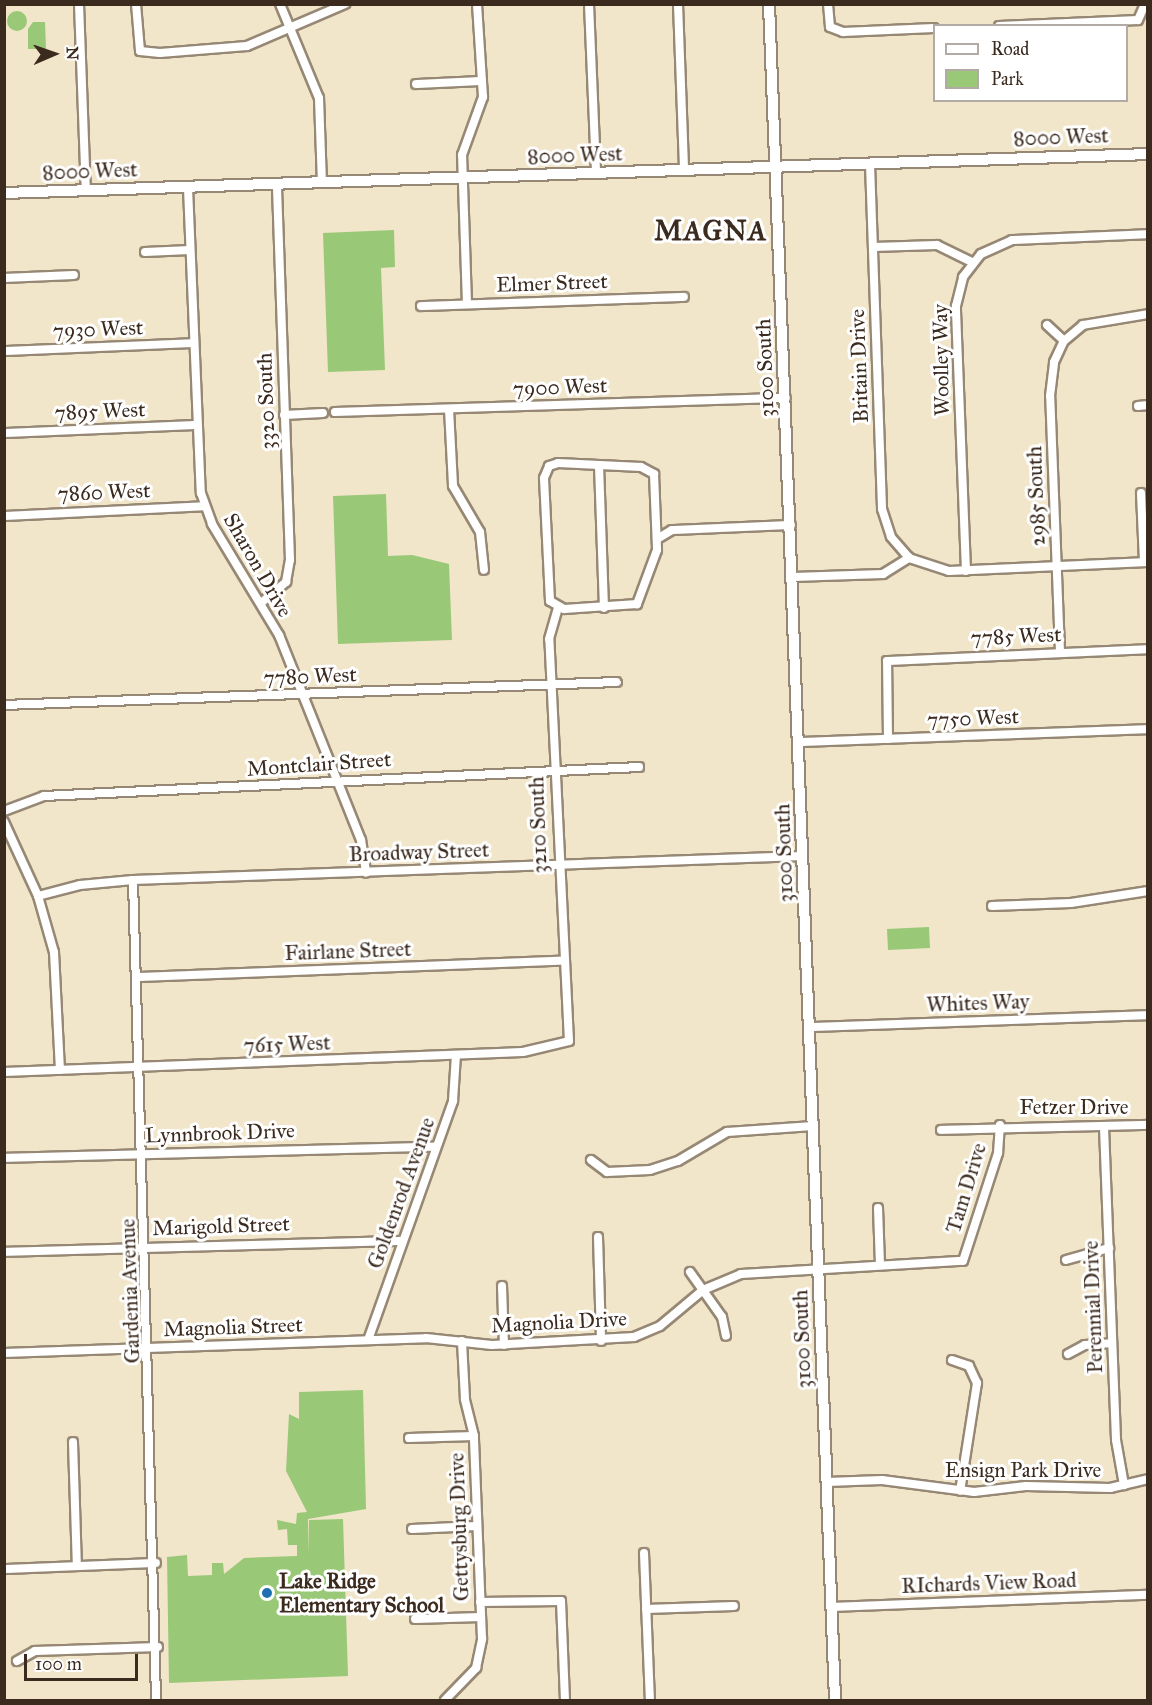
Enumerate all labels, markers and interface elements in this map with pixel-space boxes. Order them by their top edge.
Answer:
north arrow [24,24,84,84]
legend [933,24,1128,102]
text: Road [991,38,1029,60]
text: N [63,46,82,60]
text: Park [991,68,1024,90]
street label: 8000 West [1013,123,1109,151]
street label: 8000 West [527,141,623,169]
street label: 8000 West [42,157,138,185]
district label: MAGNA [654,215,768,247]
street label: Elmer Street [496,268,608,298]
street label: Woolley Way [927,304,955,416]
street label: Britain Drive [844,309,874,423]
street label: 7930 West [52,315,144,343]
street label: 3100 South [751,318,779,418]
street label: 3320 South [252,352,280,450]
street label: 7900 West [512,373,608,401]
street label: 7895 West [54,397,146,425]
street label: 2985 South [1022,445,1050,547]
street label: 7860 West [57,478,151,506]
street label: Sharon Drive [218,509,298,621]
street label: 7785 West [970,622,1062,650]
street label: 7780 West [263,662,357,690]
street label: 7750 West [927,704,1019,732]
street label: Montclair Street [246,746,392,782]
street label: 3210 South [524,776,552,874]
street label: 3100 South [770,803,798,903]
street label: Broadway Street [348,837,490,867]
street label: Fairlane Street [284,936,412,966]
street label: Whites Way [926,989,1030,1017]
street label: 7615 West [243,1030,331,1058]
street label: Fetzer Drive [1020,1094,1128,1120]
street label: Goldenrod Avenue [362,1114,440,1272]
street label: Lynnbrook Drive [145,1118,295,1148]
street label: Tam Drive [940,1140,992,1236]
street label: Marigold Street [152,1211,290,1241]
street label: Gardenia Avenue [115,1218,145,1364]
street label: Perennial Drive [1078,1240,1108,1374]
street label: 3100 South [788,1289,816,1389]
street label: Magnolia Drive [491,1306,627,1338]
street label: Magnolia Street [163,1312,303,1342]
street label: Gettysburg Drive [444,1452,474,1602]
street label: Ensign Park Drive [945,1457,1101,1483]
street label: RIchards View Road [901,1567,1077,1599]
place label: Lake Ridge Elementary School [279,1568,444,1618]
marker: Lake Ridge Elementary School [260,1586,274,1600]
scale bar [27,1642,141,1680]
text: 100 m [35,1653,82,1675]

